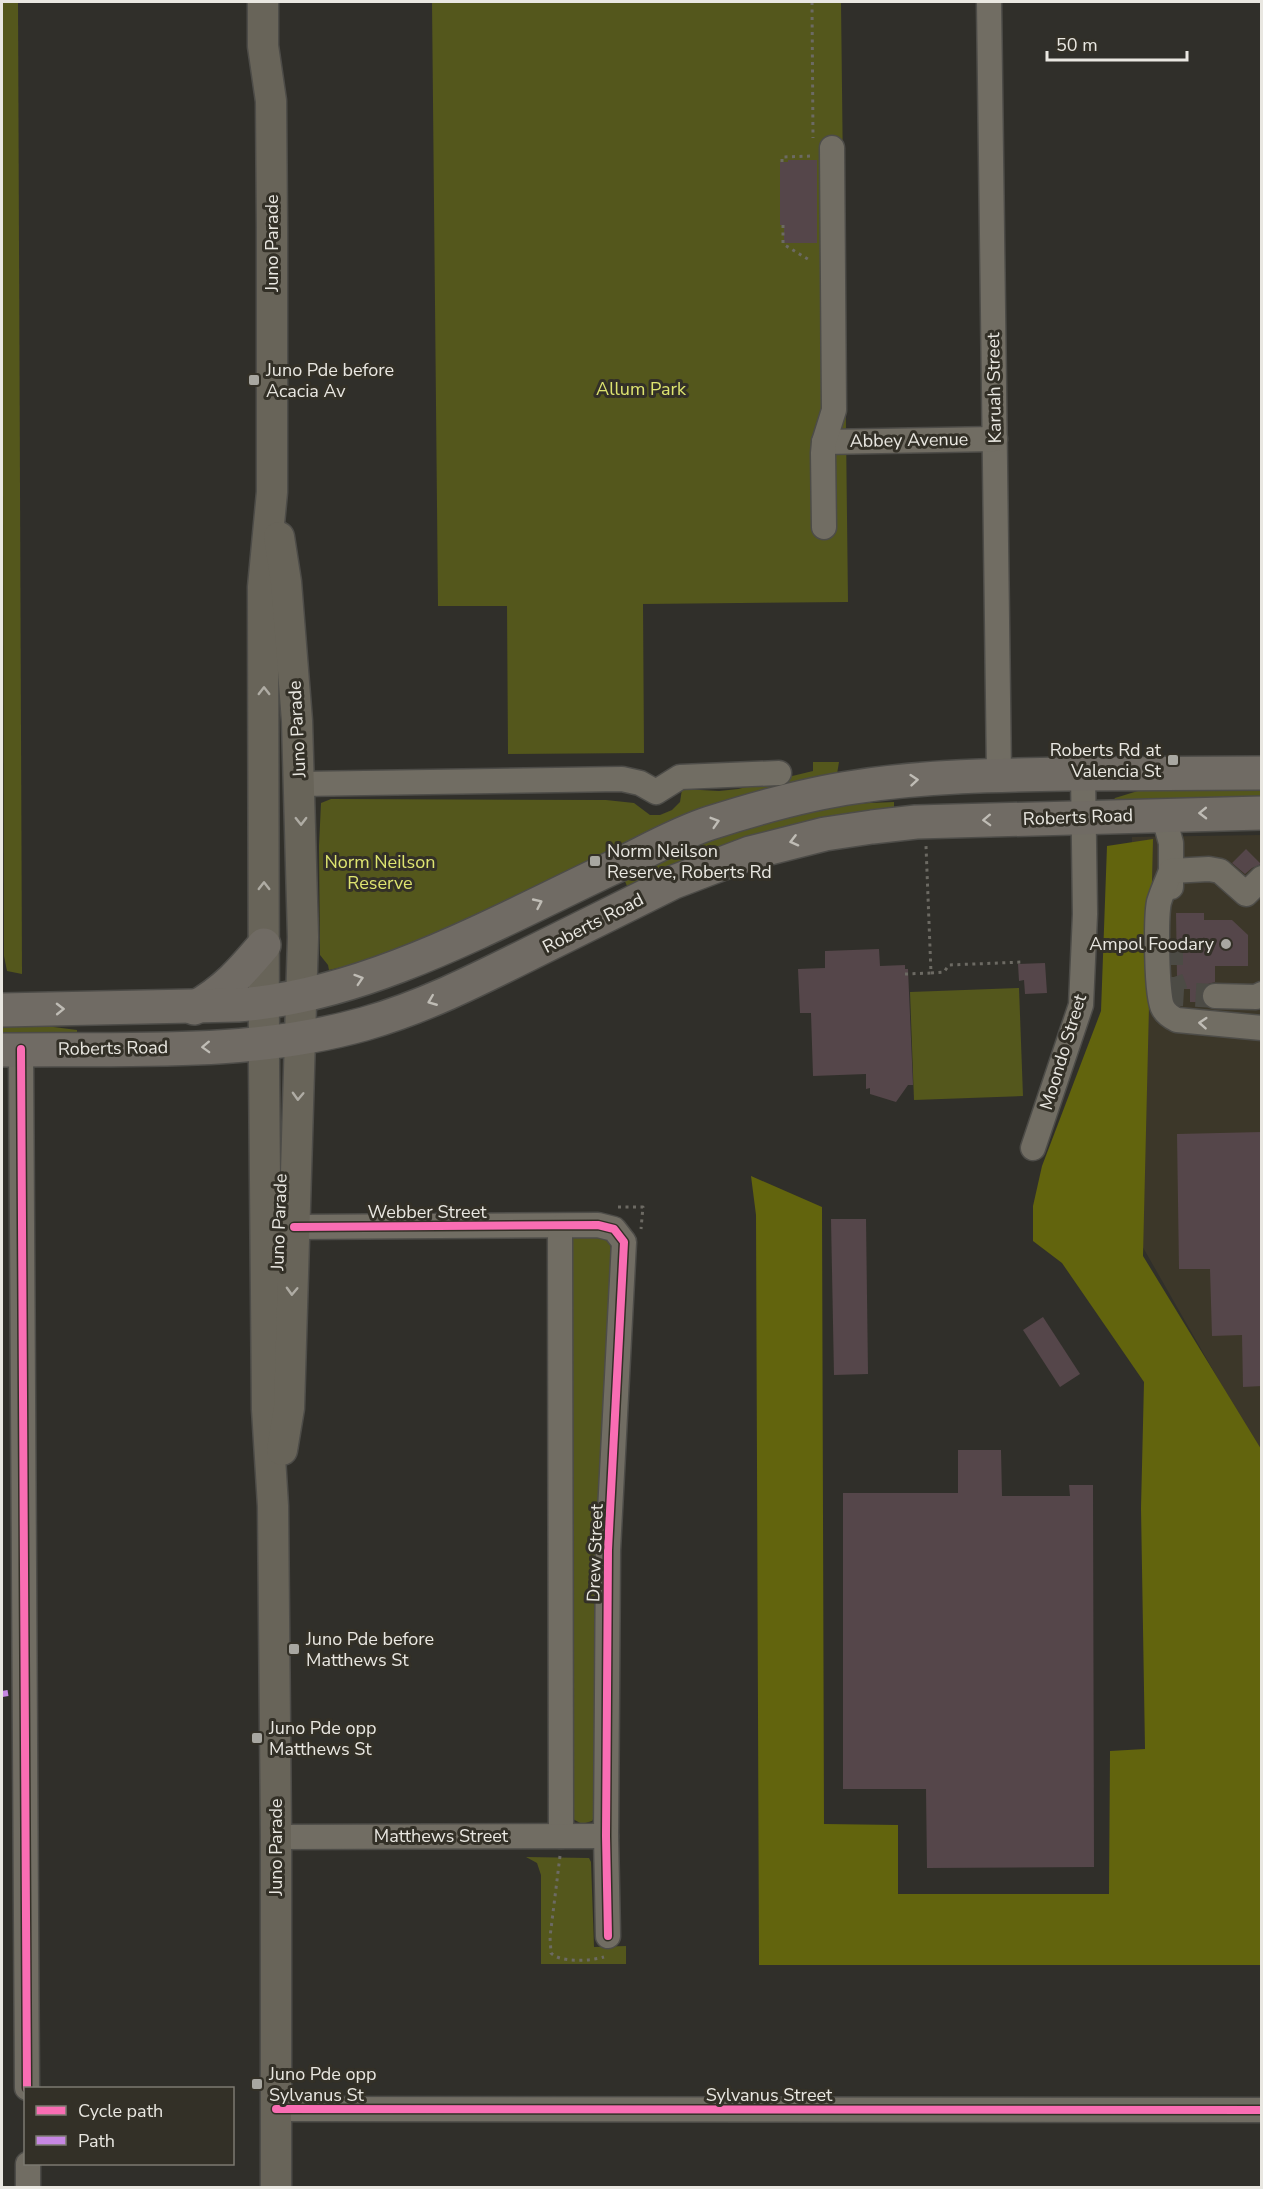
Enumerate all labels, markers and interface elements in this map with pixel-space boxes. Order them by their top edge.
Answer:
scale bar [1047,24,1186,62]
text: 50 m [1056,33,1098,57]
street label: Juno Parade [260,194,284,293]
street label: Karuah Street [981,332,1007,444]
place label: Juno Pde before Acacia Av [265,358,394,403]
marker: Juno Pde before Acacia Av [247,373,261,387]
park label: Allum Park [596,377,687,401]
street label: Abbey Avenue [849,427,969,453]
street label: Juno Parade [282,680,312,779]
one-way arrow [258,687,270,696]
place label: Roberts Rd at Valencia St [1050,738,1162,783]
marker: Roberts Rd at Valencia St [1166,753,1180,767]
one-way arrow [910,774,919,787]
street label: Roberts Road [1022,803,1134,831]
one-way arrow [1199,807,1208,820]
one-way arrow [983,813,992,826]
one-way arrow [295,817,307,826]
one-way arrow [709,817,720,829]
one-way arrow [789,834,799,847]
place label: Norm Neilson Reserve, Roberts Rd [607,839,772,884]
park label: Norm Neilson Reserve [324,850,436,895]
marker: Norm Neilson Reserve, Roberts Rd [588,854,602,868]
one-way arrow [258,882,270,891]
street label: Roberts Road [538,887,648,959]
one-way arrow [532,898,543,910]
place label: Ampol Foodary [1089,932,1215,956]
marker: Ampol Foodary [1219,937,1233,951]
one-way arrow [353,974,364,986]
street label: Moondo Street [1034,991,1092,1113]
one-way arrow [427,994,438,1006]
one-way arrow [55,1003,64,1016]
one-way arrow [1199,1017,1208,1030]
street label: Roberts Road [58,1035,168,1061]
one-way arrow [201,1041,210,1054]
one-way arrow [292,1091,304,1100]
street label: Juno Parade [265,1173,293,1272]
street label: Webber Street [367,1200,487,1224]
one-way arrow [286,1286,299,1295]
street label: Drew Street [581,1503,609,1602]
place label: Juno Pde before Matthews St [305,1627,434,1672]
marker: Juno Pde before Matthews St [287,1642,301,1656]
place label: Juno Pde opp Matthews St [268,1716,376,1761]
marker: Juno Pde opp Matthews St [250,1731,264,1745]
street label: Juno Parade [264,1798,288,1897]
street label: Matthews Street [374,1824,509,1848]
place label: Juno Pde opp Sylvanus St [268,2062,376,2107]
marker: Juno Pde opp Sylvanus St [250,2077,264,2091]
street label: Sylvanus Street [706,2083,833,2107]
legend [24,2087,234,2165]
text: Cycle path [78,2099,163,2123]
text: Path [78,2129,115,2153]

